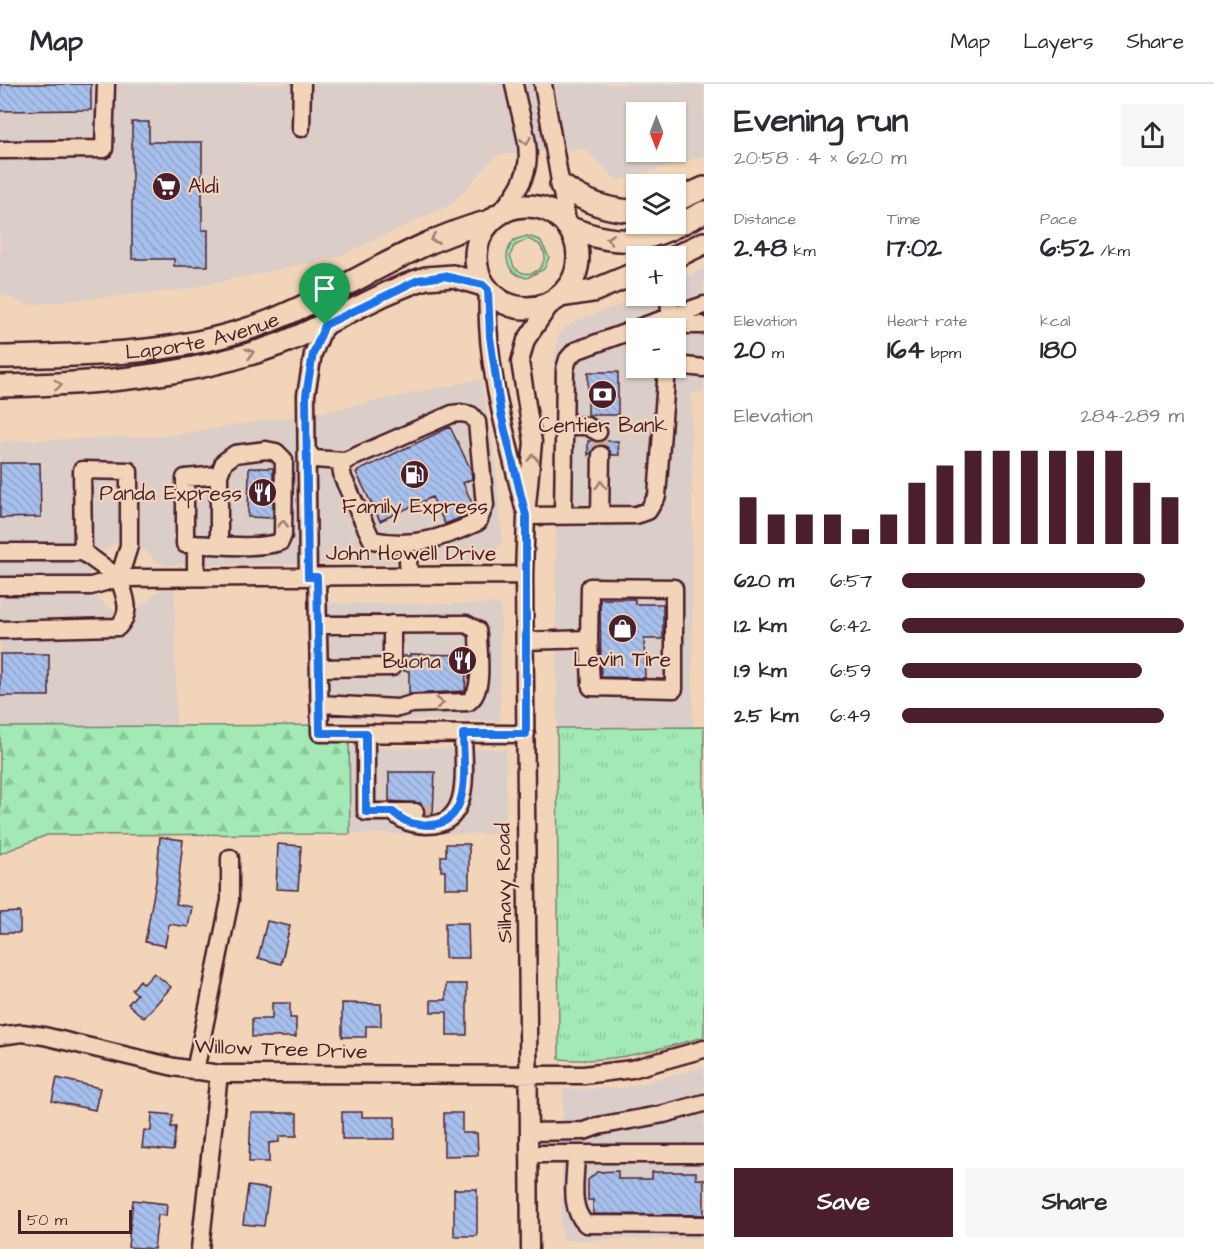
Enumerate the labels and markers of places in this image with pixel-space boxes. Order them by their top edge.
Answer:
supermarket icon: Aldi [151,170,183,202]
place label: Aldi [188,172,219,201]
pin [299,263,350,325]
bank icon: Centier Bank [587,378,619,410]
place label: Centier Bank [539,411,667,440]
fuel station icon: Family Express [399,459,431,491]
restaurant icon: Panda Express [247,477,279,509]
place label: Panda Express [100,479,242,509]
place label: Family Express [342,492,488,523]
shop icon: Levin Tire [606,612,638,644]
restaurant icon: Buona [446,645,478,677]
place label: Levin Tire [573,645,671,674]
place label: Buona [382,647,441,676]

